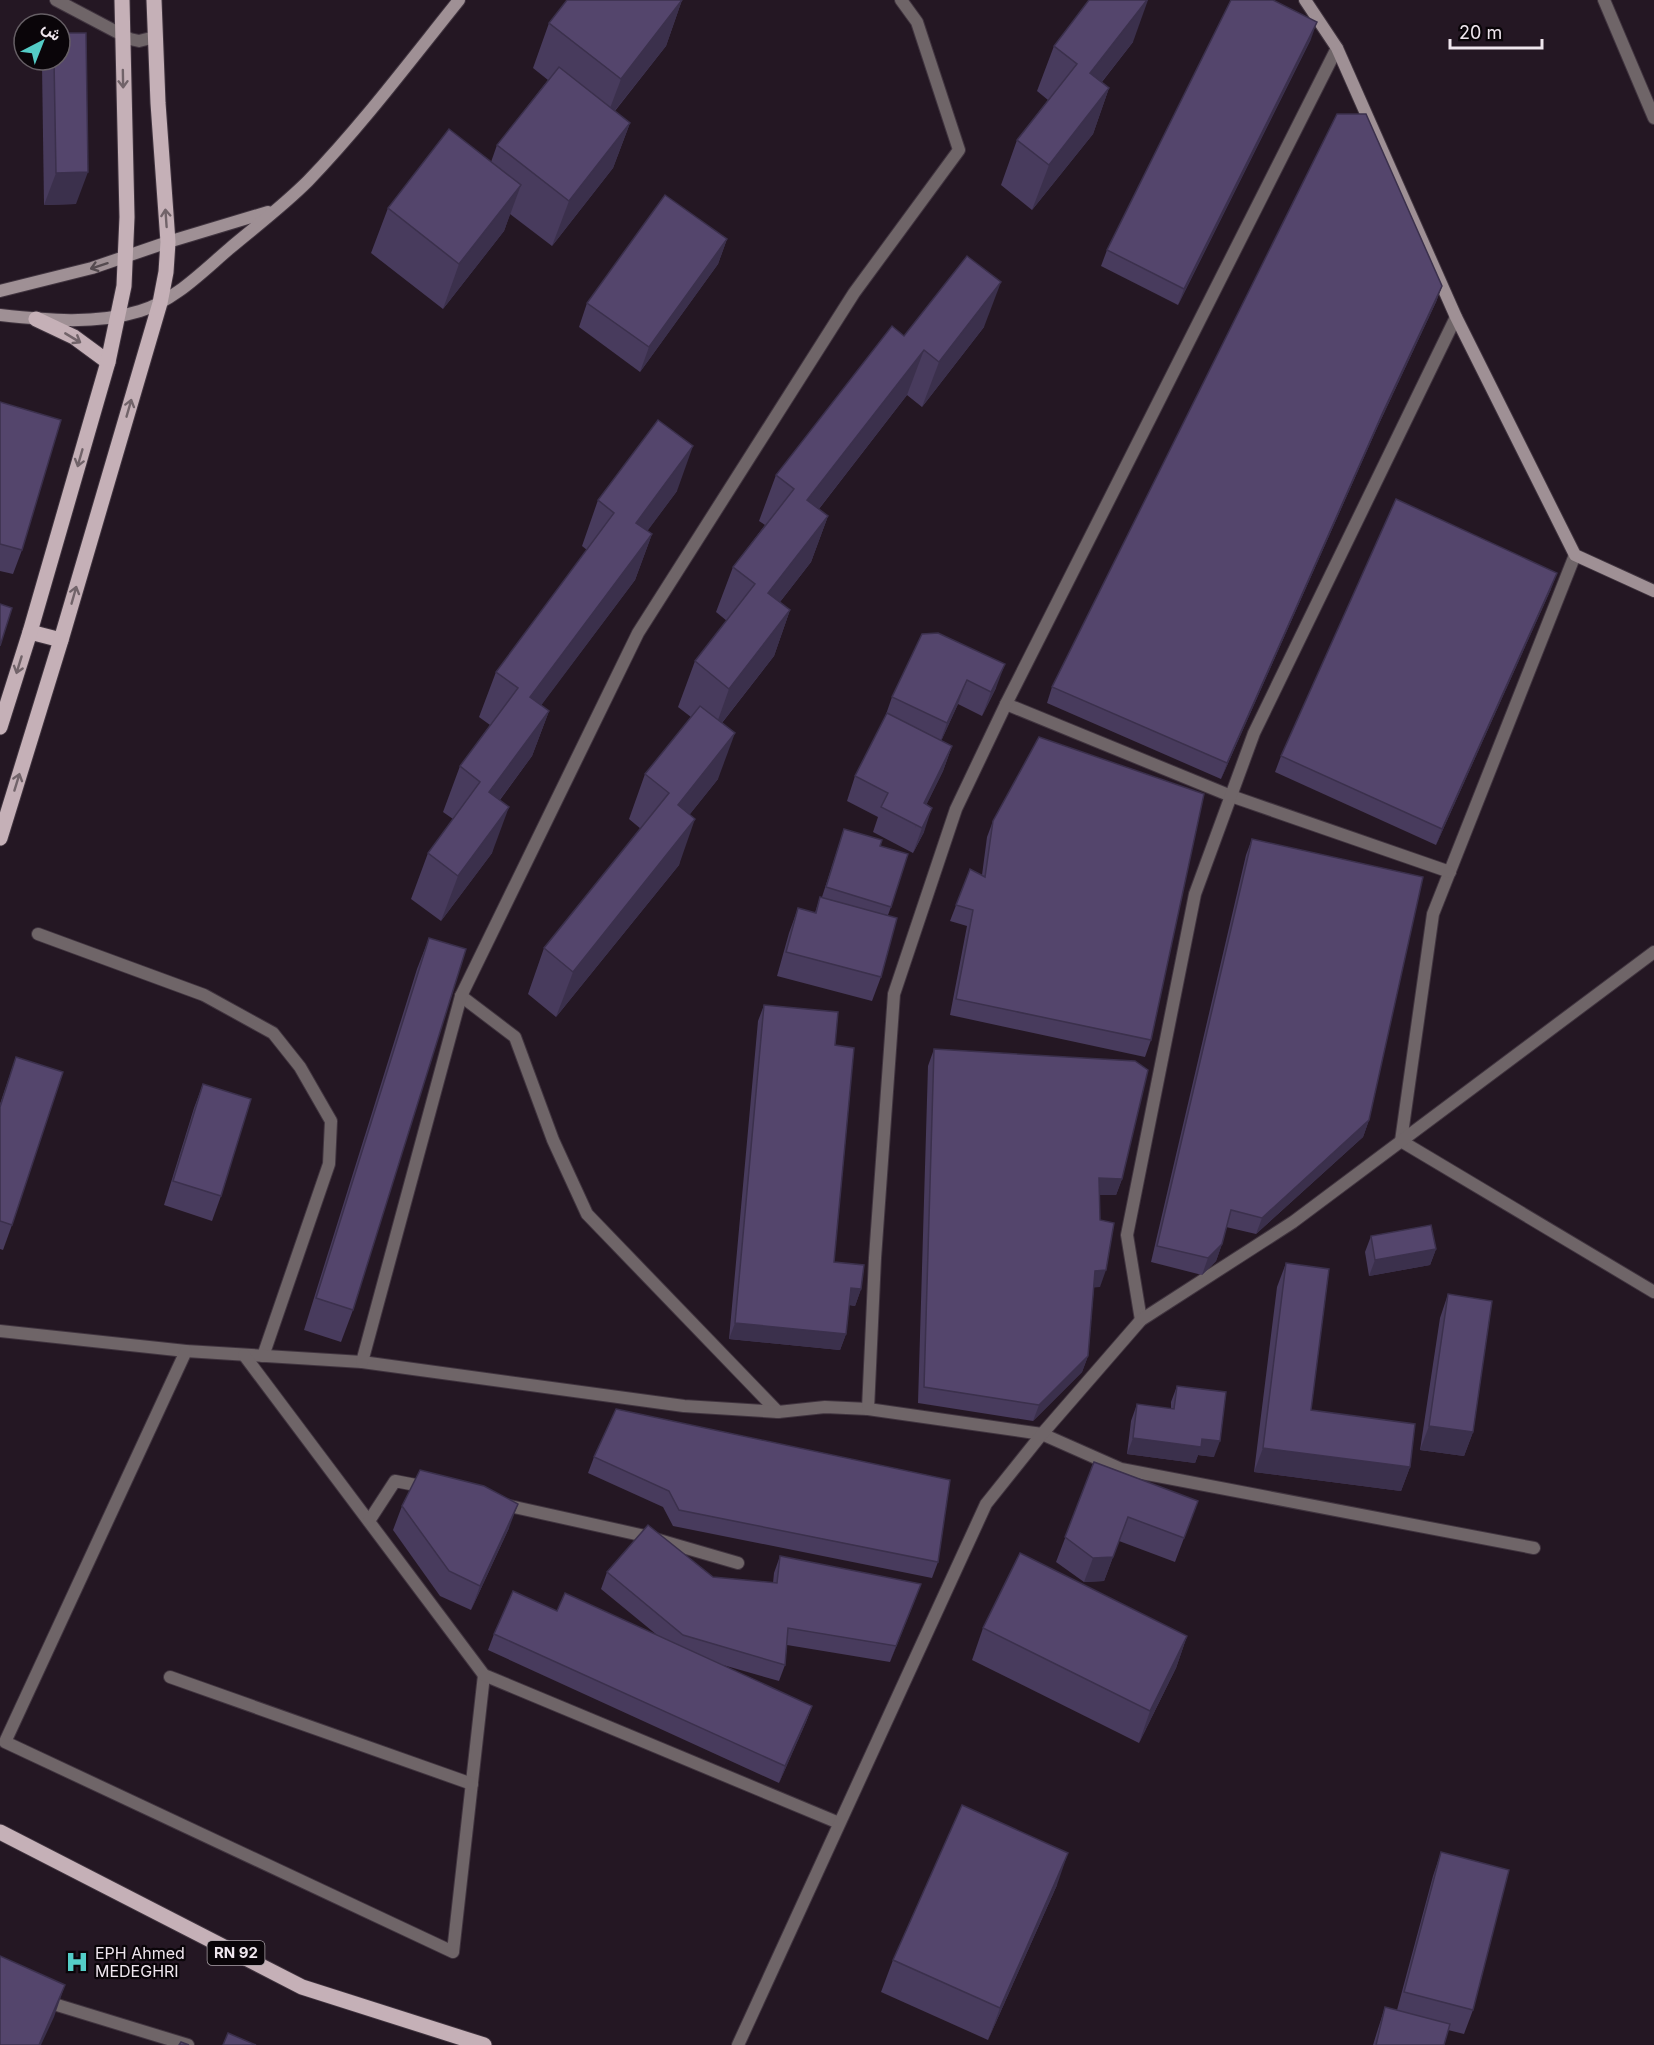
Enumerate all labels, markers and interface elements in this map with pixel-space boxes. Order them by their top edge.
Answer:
north arrow [12,12,72,72]
scale bar [1450,12,1542,50]
text: ش [38,17,66,45]
text: 20 m [1459,22,1502,43]
one-way arrow [118,69,129,89]
one-way arrow [160,209,171,229]
one-way arrow [90,261,109,272]
one-way arrow [64,332,81,344]
one-way arrow [124,399,135,418]
one-way arrow [74,448,85,467]
one-way arrow [69,586,80,605]
one-way arrow [13,655,24,674]
one-way arrow [12,773,23,792]
road number: RN 92 [208,1941,264,1965]
place label: EPH Ahmed MEDEGHRI [95,1943,185,1981]
hospital icon: EPH Ahmed MEDEGHRI [64,1949,90,1975]

